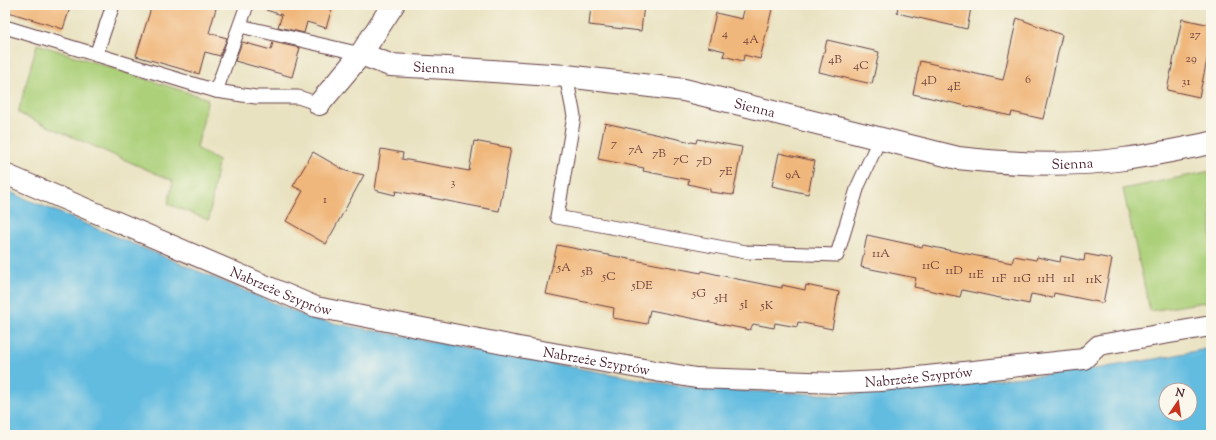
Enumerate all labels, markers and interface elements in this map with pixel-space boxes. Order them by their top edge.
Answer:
house number: 4 [722,25,728,43]
house number: 27 [1189,26,1201,44]
house number: 4A [743,31,759,49]
house number: 29 [1185,50,1197,68]
house number: 4B [828,51,842,69]
house number: 4C [853,57,869,75]
street label: Sienna [412,58,456,81]
house number: 6 [1025,71,1031,89]
house number: 4D [921,72,937,90]
house number: 31 [1182,73,1190,91]
house number: 4E [947,78,961,96]
street label: Sienna [731,95,777,124]
house number: 7 [611,135,617,153]
house number: 7A [629,141,644,159]
house number: 7B [652,145,666,163]
house number: 7C [673,151,689,169]
house number: 7D [696,153,712,171]
street label: Sienna [1051,154,1095,176]
house number: 7E [719,163,733,181]
house number: 9A [785,166,801,184]
house number: 3 [451,174,456,192]
house number: 1 [323,191,327,209]
house number: 11A [872,245,890,263]
house number: 11C [922,257,940,275]
house number: 5A [556,259,571,277]
house number: 11D [945,262,963,280]
street label: Nabrzeże Szyprów [226,263,334,322]
house number: 5B [580,263,593,281]
house number: 11E [968,266,984,284]
house number: 5C [601,268,616,286]
house number: 11F [992,270,1007,288]
house number: 11G [1013,270,1031,288]
house number: 11H [1037,270,1055,288]
house number: 11I [1063,270,1075,288]
house number: 11K [1086,271,1103,289]
house number: 5DE [631,277,653,295]
house number: 5G [691,285,706,303]
house number: 5H [713,290,728,308]
house number: 5I [739,296,748,314]
house number: 5K [760,297,774,315]
street label: Nabrzeże Szyprów [541,343,652,382]
street label: Nabrzeże Szyprów [864,363,975,394]
north arrow [1158,382,1198,422]
text: N [1173,384,1186,402]

